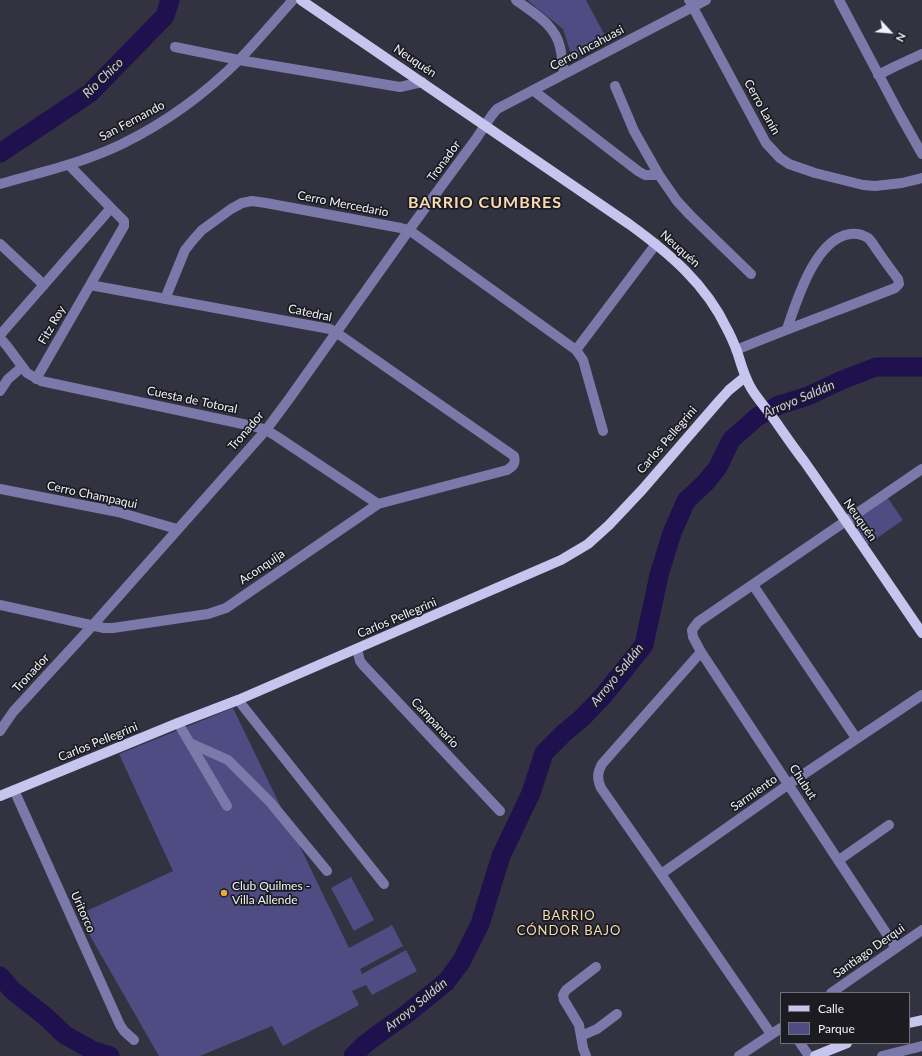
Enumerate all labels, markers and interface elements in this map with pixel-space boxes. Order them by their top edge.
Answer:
north arrow [870,12,910,52]
street label: Cerro Incahuasi [548,22,626,74]
text: N [894,31,909,44]
street label: Neuquén [391,41,439,81]
water label: Río Chico [79,55,127,101]
street label: Cerro Lanín [741,77,783,137]
street label: San Fernando [97,98,167,144]
street label: Tronador [424,138,464,184]
street label: Cerro Mercedario [296,188,390,220]
district label: BARRIO CUMBRES [408,193,562,213]
street label: Neuquén [657,227,703,271]
street label: Catedral [287,301,333,325]
street label: Fitz Roy [35,303,69,347]
water label: Arroyo Saldán [761,377,837,421]
street label: Cuesta de Totoral [145,383,239,417]
street label: Carlos Pellegrini [634,403,700,477]
street label: Tronador [225,408,267,454]
street label: Cerro Champaqui [45,478,139,512]
street label: Neuquén [840,496,880,544]
street label: Aconquija [236,546,288,588]
street label: Carlos Pellegrini [355,595,439,641]
water label: Arroyo Saldán [587,641,647,709]
street label: Tronador [10,651,52,695]
street label: Campanario [408,695,462,751]
street label: Carlos Pellegrini [56,719,140,765]
street label: Chubut [786,762,820,802]
street label: Sarmiento [728,772,780,814]
place label: Club Quilmes - Villa Allende [232,879,310,907]
marker: Club Quilmes - Villa Allende [219,888,229,898]
street label: Uritorco [68,889,98,935]
district label: BARRIO CÓNDOR BAJO [517,908,621,939]
street label: Santiago Derqui [830,921,908,981]
water label: Arroyo Saldán [382,975,450,1035]
legend [780,992,910,1044]
text: Calle [818,1001,844,1016]
text: Parque [818,1021,855,1036]

